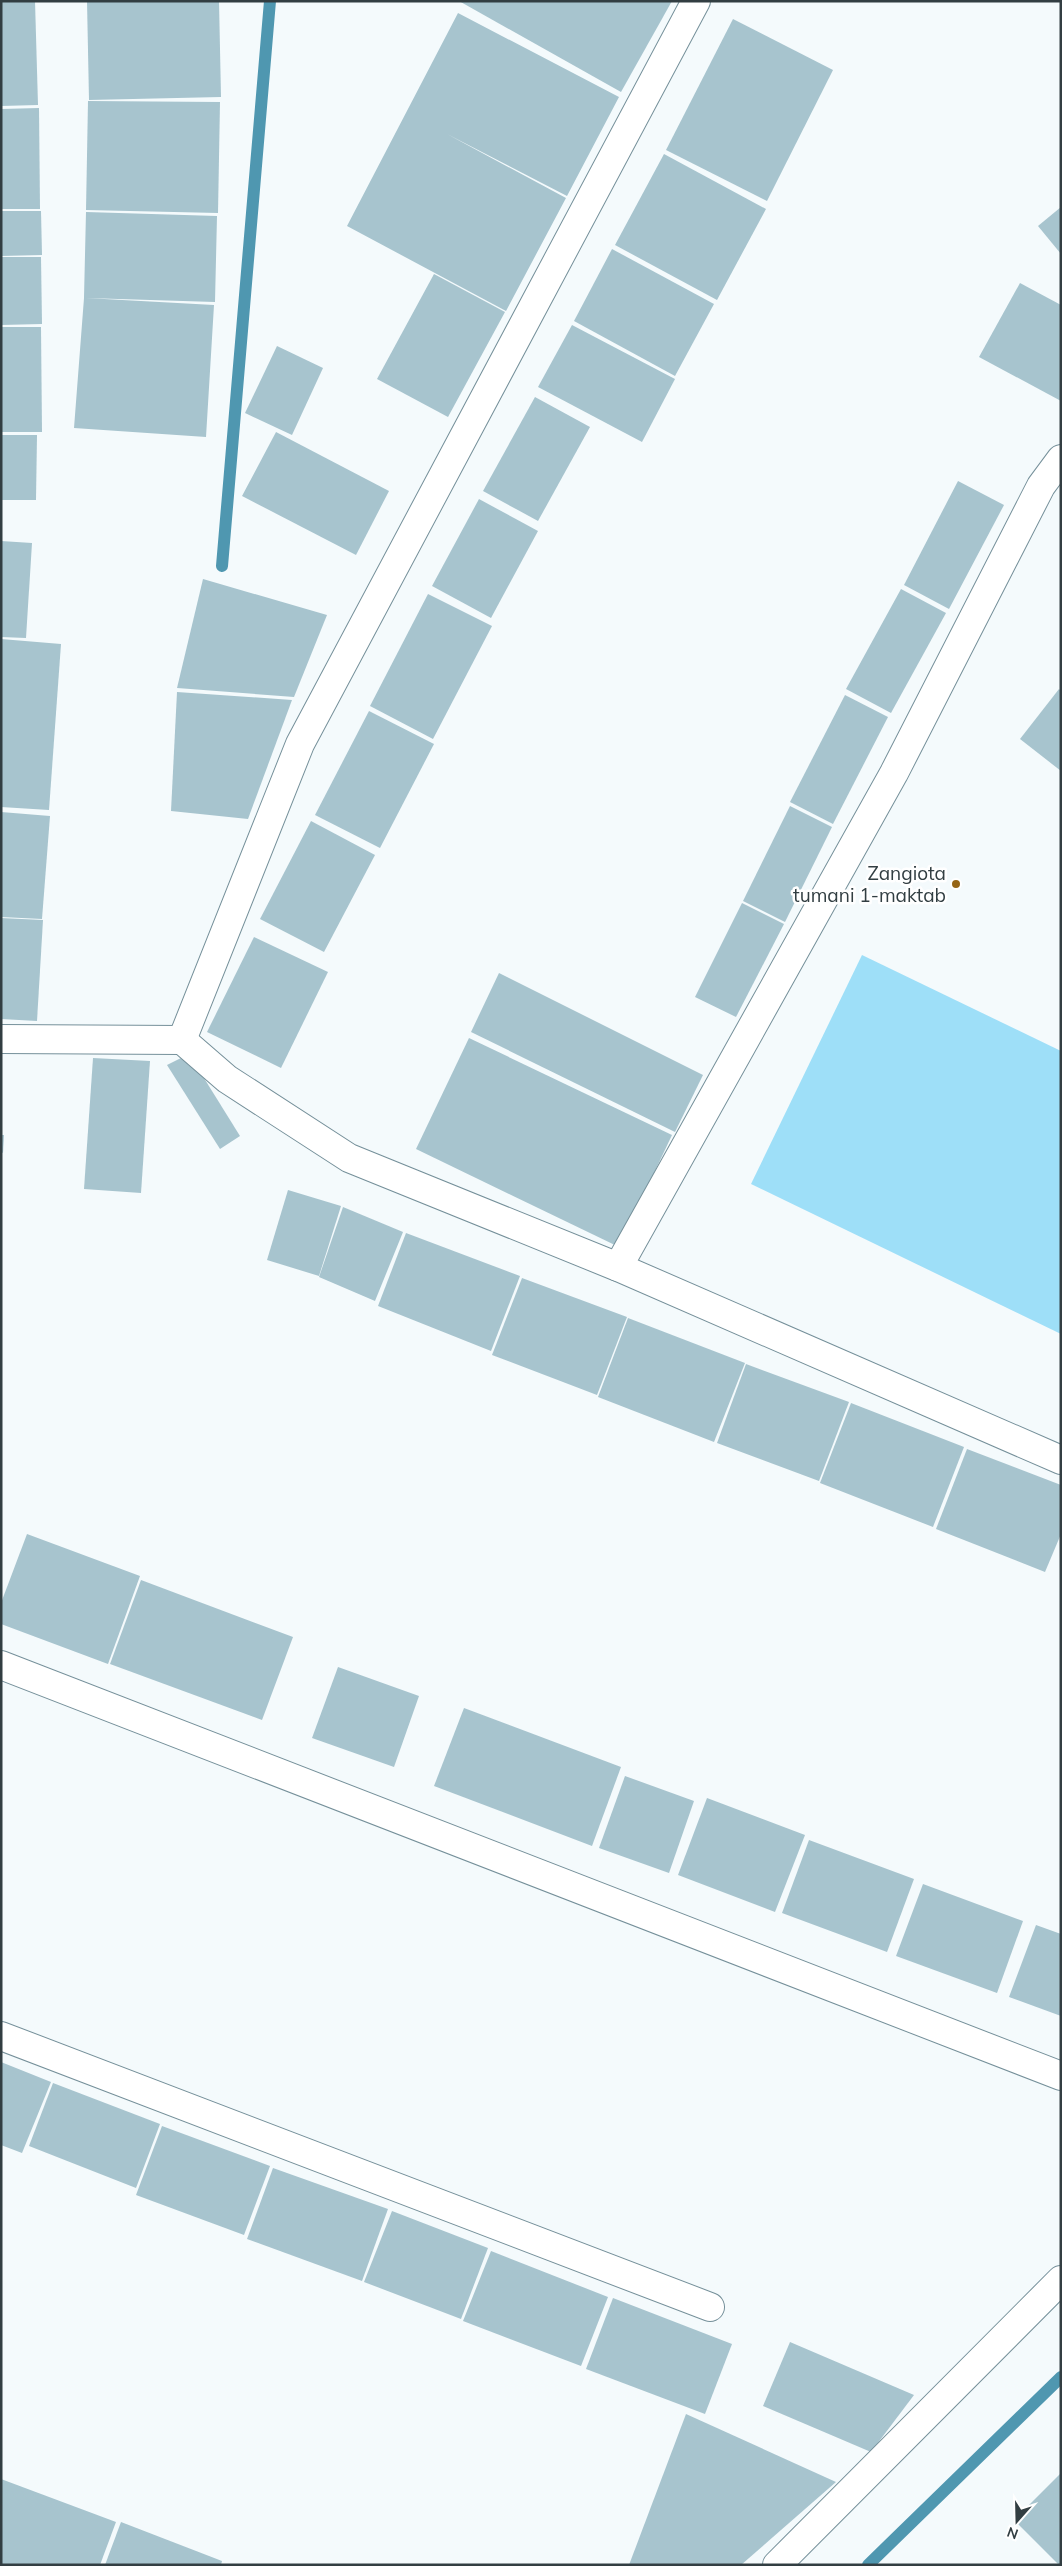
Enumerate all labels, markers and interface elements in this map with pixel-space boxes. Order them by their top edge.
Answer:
place label: Zangiota tumani 1-maktab [793,861,946,907]
marker: Zangiota tumani 1-maktab [950,878,962,890]
north arrow [992,2496,1042,2546]
text: N [1005,2523,1021,2543]

